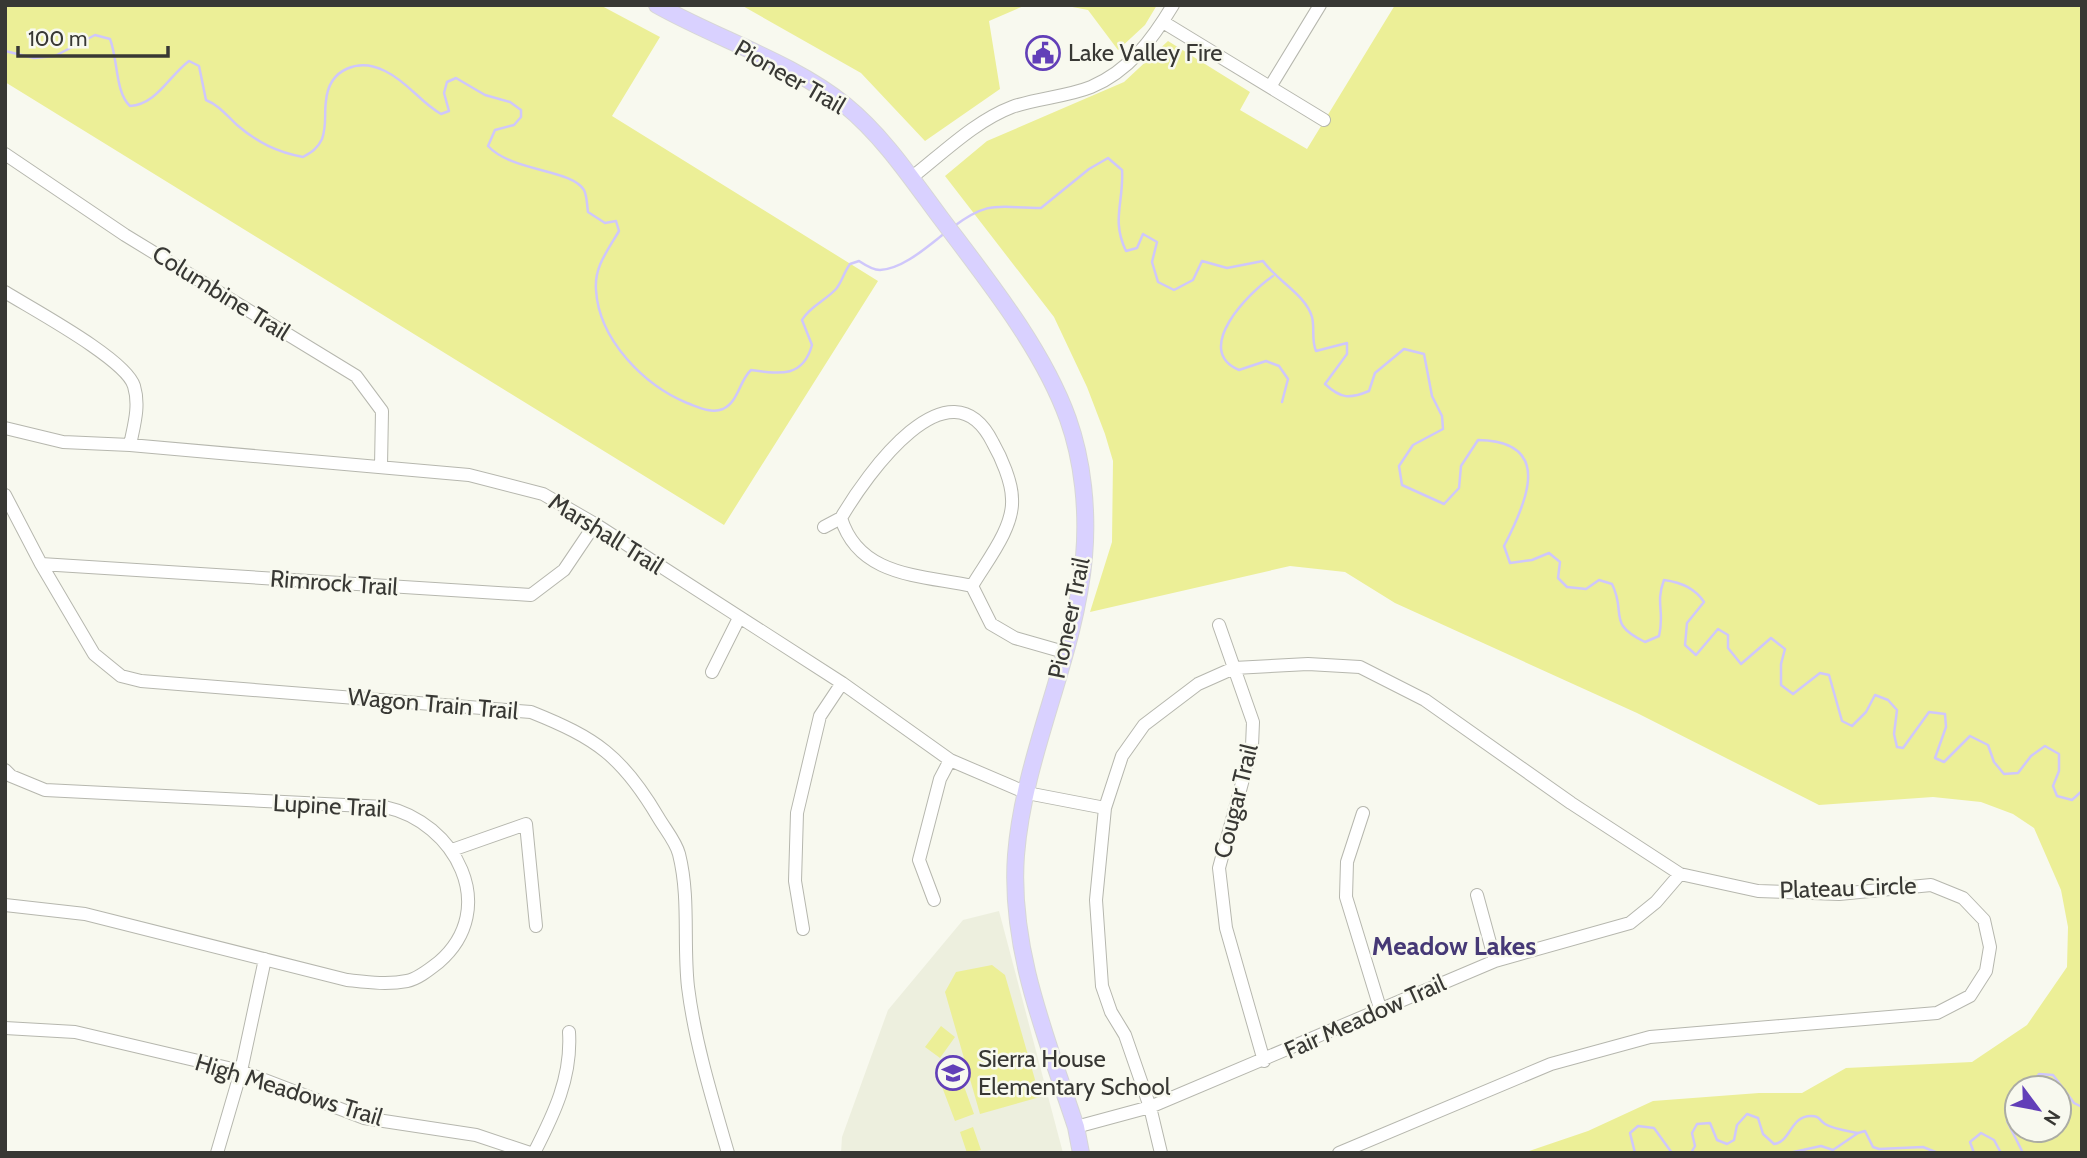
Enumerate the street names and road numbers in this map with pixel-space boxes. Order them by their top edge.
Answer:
street label: Pioneer Trail [730,33,851,120]
street label: Columbine Trail [147,239,296,347]
street label: Marshall Trail [543,487,669,580]
street label: Pioneer Trail [1042,554,1096,681]
street label: Rimrock Trail [269,564,399,601]
street label: Wagon Train Trail [347,682,520,725]
street label: Cougar Trail [1207,740,1264,861]
street label: Lupine Trail [272,788,388,823]
street label: Plateau Circle [1779,871,1917,904]
street label: Fair Meadow Trail [1280,968,1450,1065]
street label: High Meadows Trail [192,1047,387,1132]

